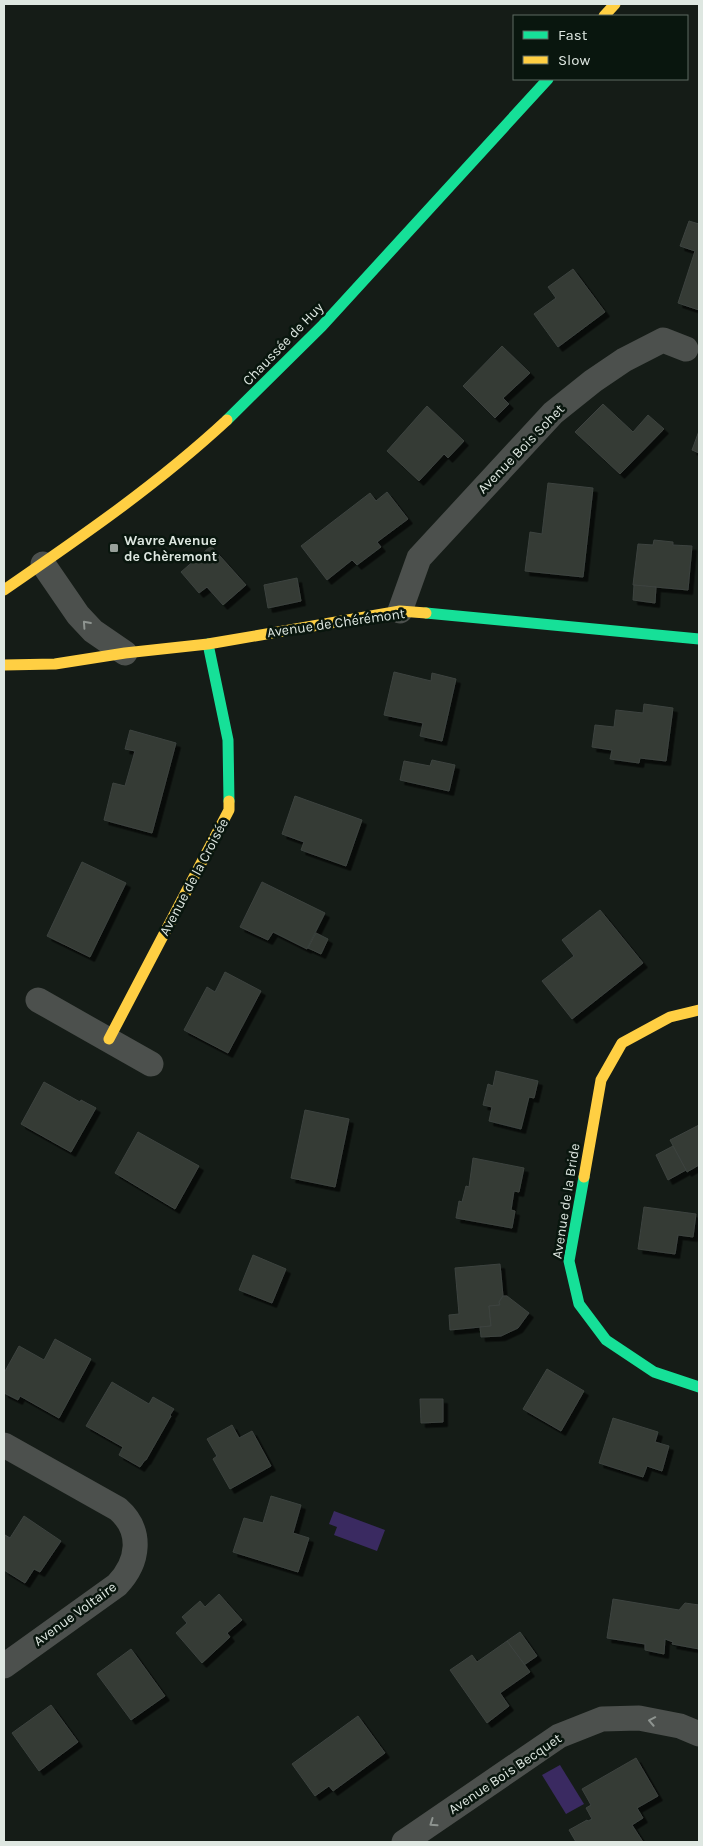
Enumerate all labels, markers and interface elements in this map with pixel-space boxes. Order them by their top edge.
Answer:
legend [513,15,688,80]
text: Fast [558,26,588,44]
text: Slow [558,51,590,69]
street label: Chaussée de Huy [239,299,327,389]
street label: Avenue Bois Sohet [474,401,568,497]
place label: Wavre Avenue de Chèremont [124,532,217,565]
marker: Wavre Avenue de Chèremont [108,542,120,554]
street label: Avenue de Chérémont [266,605,406,641]
one-way arrow [83,620,92,629]
street label: Avenue de la Croisée [156,815,232,939]
street label: Avenue de la Bride [548,1142,584,1260]
street label: Avenue Voltaire [30,1578,120,1650]
one-way arrow [648,1716,657,1726]
street label: Avenue Bois Becquet [445,1730,565,1818]
one-way arrow [429,1817,438,1826]

